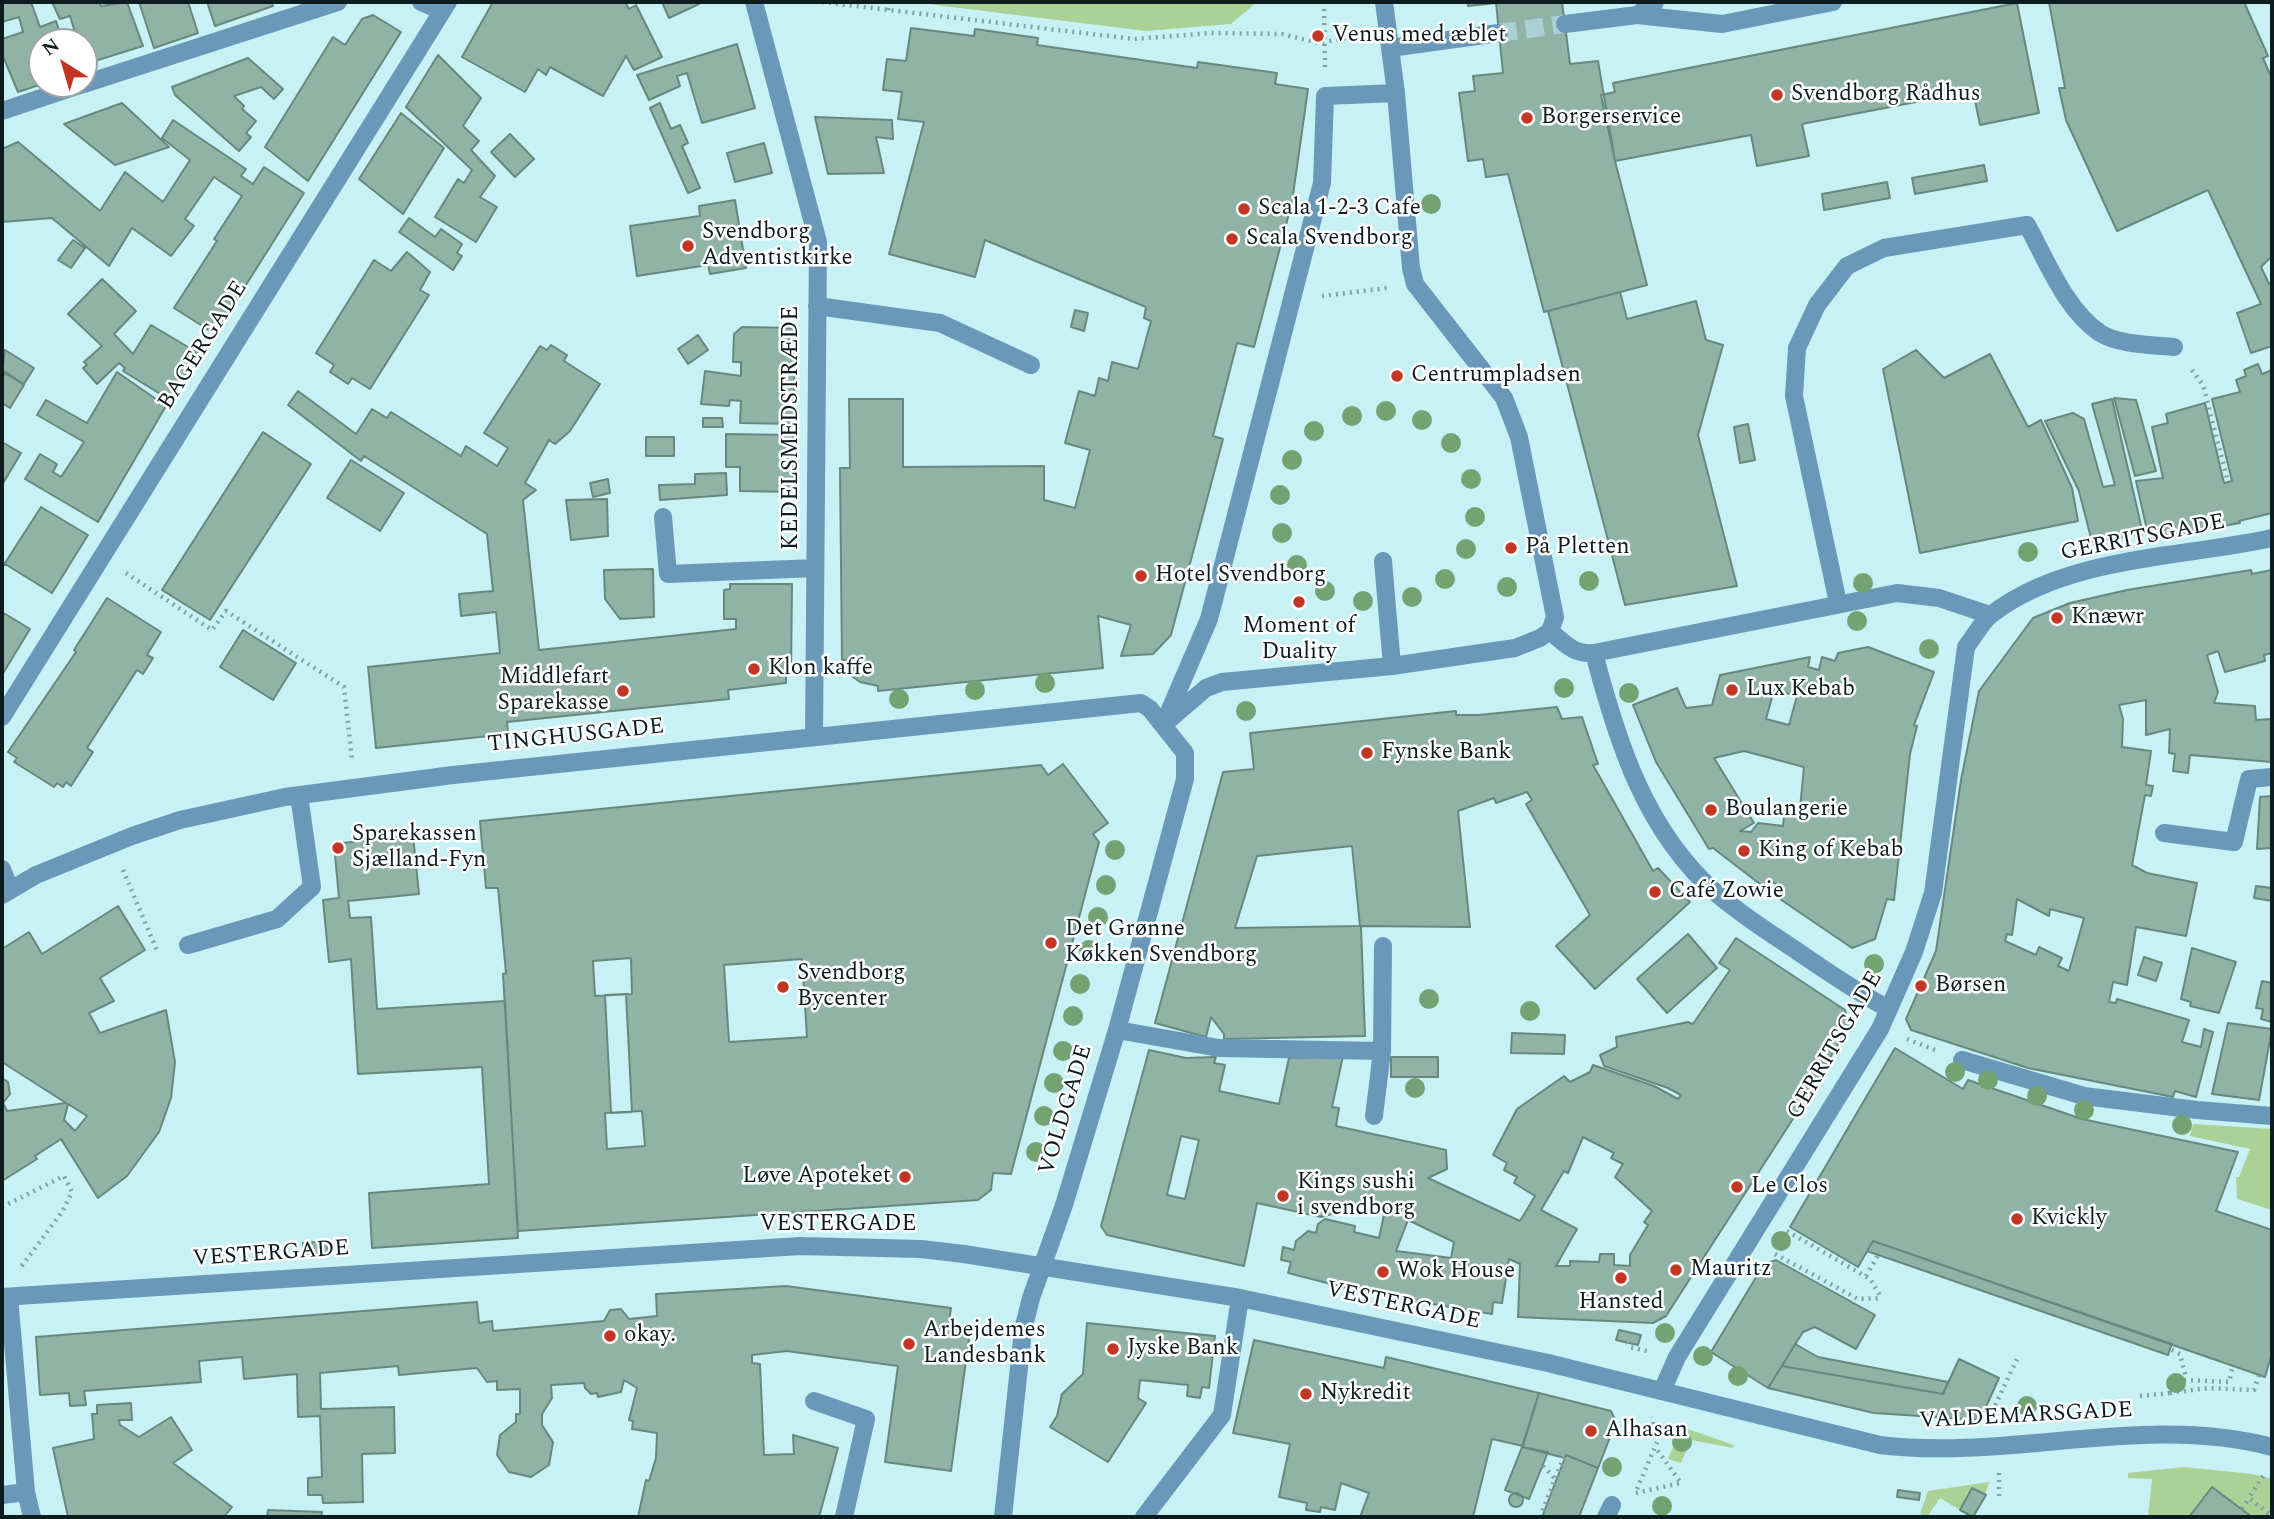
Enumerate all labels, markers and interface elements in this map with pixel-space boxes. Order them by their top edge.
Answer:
place label: Venus med æblet [1332,22,1506,50]
north arrow [28,28,98,98]
marker: Venus med æblet [1310,28,1326,44]
text: N [36,31,66,64]
place label: Svendborg Rådhus [1791,81,1981,109]
marker: Svendborg Rådhus [1769,87,1785,103]
place label: Borgerservice [1541,104,1681,132]
marker: Borgerservice [1519,110,1535,126]
place label: Scala 1-2-3 Cafe [1258,195,1421,223]
marker: Scala 1-2-3 Cafe [1236,201,1252,217]
place label: Svendborg Adventistkirke [702,219,853,273]
place label: Scala Svendborg [1246,225,1413,253]
marker: Scala Svendborg [1224,231,1240,247]
marker: Svendborg Adventistkirke [680,238,696,254]
street label: BAGERGADE [154,277,254,415]
street label: KEDELSMEDSTRÆDE [778,306,806,550]
place label: Centrumpladsen [1411,362,1581,390]
marker: Centrumpladsen [1389,368,1405,384]
street label: GERRITSGADE [2058,510,2228,568]
place label: På Pletten [1525,534,1630,562]
marker: På Pletten [1503,540,1519,556]
place label: Hotel Svendborg [1155,562,1326,590]
marker: Hotel Svendborg [1133,568,1149,584]
marker: Moment of Duality [1291,594,1307,610]
place label: Knæwr [2071,604,2144,632]
marker: Knæwr [2049,610,2065,626]
place label: Moment of Duality [1243,613,1355,667]
place label: Klon kaffe [768,655,873,683]
marker: Klon kaffe [746,661,762,677]
place label: Middlefart Sparekasse [498,664,609,718]
place label: Lux Kebab [1746,676,1855,704]
marker: Lux Kebab [1724,682,1740,698]
marker: Middlefart Sparekasse [615,683,631,699]
street label: TINGHUSGADE [486,714,666,760]
place label: Fynske Bank [1381,739,1511,767]
marker: Fynske Bank [1359,745,1375,761]
place label: Boulangerie [1725,796,1848,824]
marker: Boulangerie [1703,802,1719,818]
place label: Sparekassen Sjælland-Fyn [352,821,486,875]
place label: King of Kebab [1758,837,1903,865]
marker: Sparekassen Sjælland-Fyn [330,840,346,856]
marker: King of Kebab [1736,843,1752,859]
place label: Café Zowie [1669,878,1784,906]
marker: Café Zowie [1647,884,1663,900]
place label: Det Grønne Køkken Svendborg [1065,916,1257,970]
marker: Det Grønne Køkken Svendborg [1043,935,1059,951]
place label: Svendborg Bycenter [797,960,905,1014]
street label: GERRITSGADE [1782,967,1890,1125]
place label: Børsen [1935,972,2006,1000]
marker: Børsen [1913,978,1929,994]
marker: Svendborg Bycenter [775,979,791,995]
street label: VOLDGADE [1034,1042,1100,1178]
place label: Løve Apoteket [742,1163,891,1191]
marker: Løve Apoteket [897,1169,913,1185]
place label: Kings sushi i svendborg [1297,1169,1415,1223]
place label: Le Clos [1751,1173,1828,1201]
marker: Le Clos [1729,1179,1745,1195]
marker: Kings sushi i svendborg [1275,1188,1291,1204]
place label: Kvickly [2031,1205,2107,1233]
street label: VESTERGADE [759,1211,917,1239]
marker: Kvickly [2009,1211,2025,1227]
street label: VESTERGADE [192,1236,350,1274]
place label: Mauritz [1690,1256,1772,1284]
place label: Wok House [1397,1258,1515,1286]
marker: Mauritz [1668,1262,1684,1278]
marker: Wok House [1375,1264,1391,1280]
marker: Hansted [1613,1270,1629,1286]
street label: VESTERGADE [1323,1277,1483,1337]
place label: Hansted [1578,1289,1664,1317]
place label: Arbejdemes Landesbank [923,1317,1046,1371]
place label: okay. [624,1322,676,1350]
marker: okay. [602,1328,618,1344]
place label: Jyske Bank [1127,1335,1239,1363]
marker: Arbejdemes Landesbank [901,1336,917,1352]
marker: Jyske Bank [1105,1341,1121,1357]
place label: Nykredit [1320,1380,1411,1408]
marker: Nykredit [1298,1386,1314,1402]
street label: VALDEMARSGADE [1919,1398,2133,1436]
place label: Alhasan [1605,1417,1688,1445]
marker: Alhasan [1583,1423,1599,1439]

